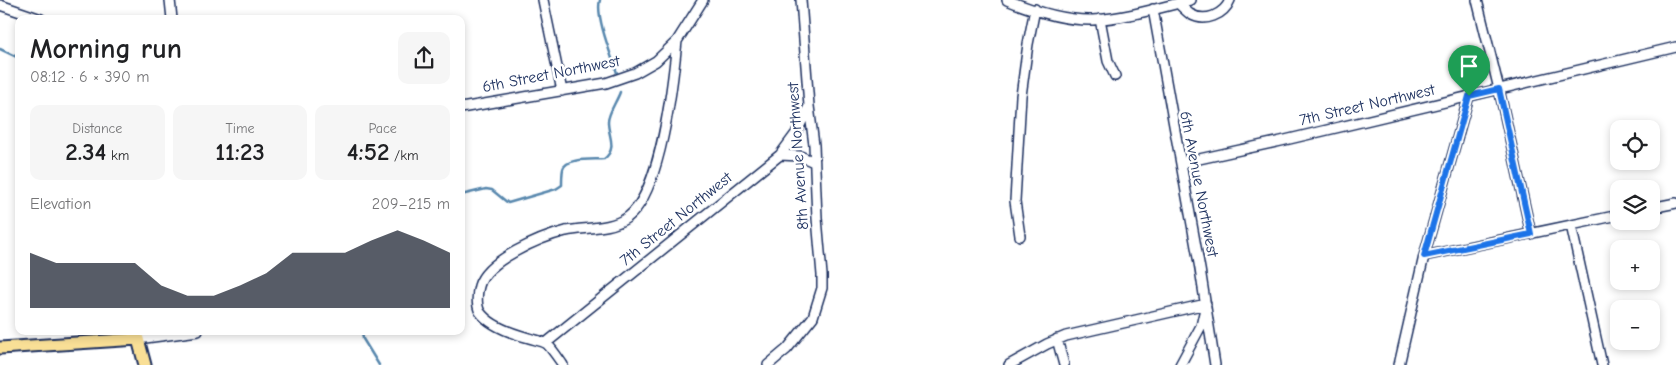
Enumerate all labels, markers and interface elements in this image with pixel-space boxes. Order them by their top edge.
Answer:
button: share [398,32,450,84]
text: Morning run [30,33,182,65]
pin [1448,45,1490,96]
street label: 6th Street Northwest [481,52,622,96]
icon: arrive [1455,52,1483,80]
text: 08:12 · 6 × 390 m [30,68,149,86]
street label: 8th Avenue Northwest [784,81,812,230]
street label: 7th Street Northwest [1298,81,1437,129]
street label: 6th Avenue Northwest [1176,110,1222,259]
text: Distance [72,120,122,137]
text: Time [225,120,255,137]
text: Pace [369,120,397,137]
map controls [1610,120,1660,350]
button: locate [1610,120,1660,170]
text: 2.34 [65,137,106,166]
text: 11:23 [215,137,265,166]
text: 4:52 [347,137,389,166]
text: km [106,147,129,164]
text: /km [389,147,419,164]
street label: 7th Street Northwest [617,168,736,270]
button: layers [1610,180,1660,230]
text: Elevation [30,195,91,213]
text: 209–215 m [372,195,450,213]
button: + [1610,240,1660,290]
button: − [1610,300,1660,350]

